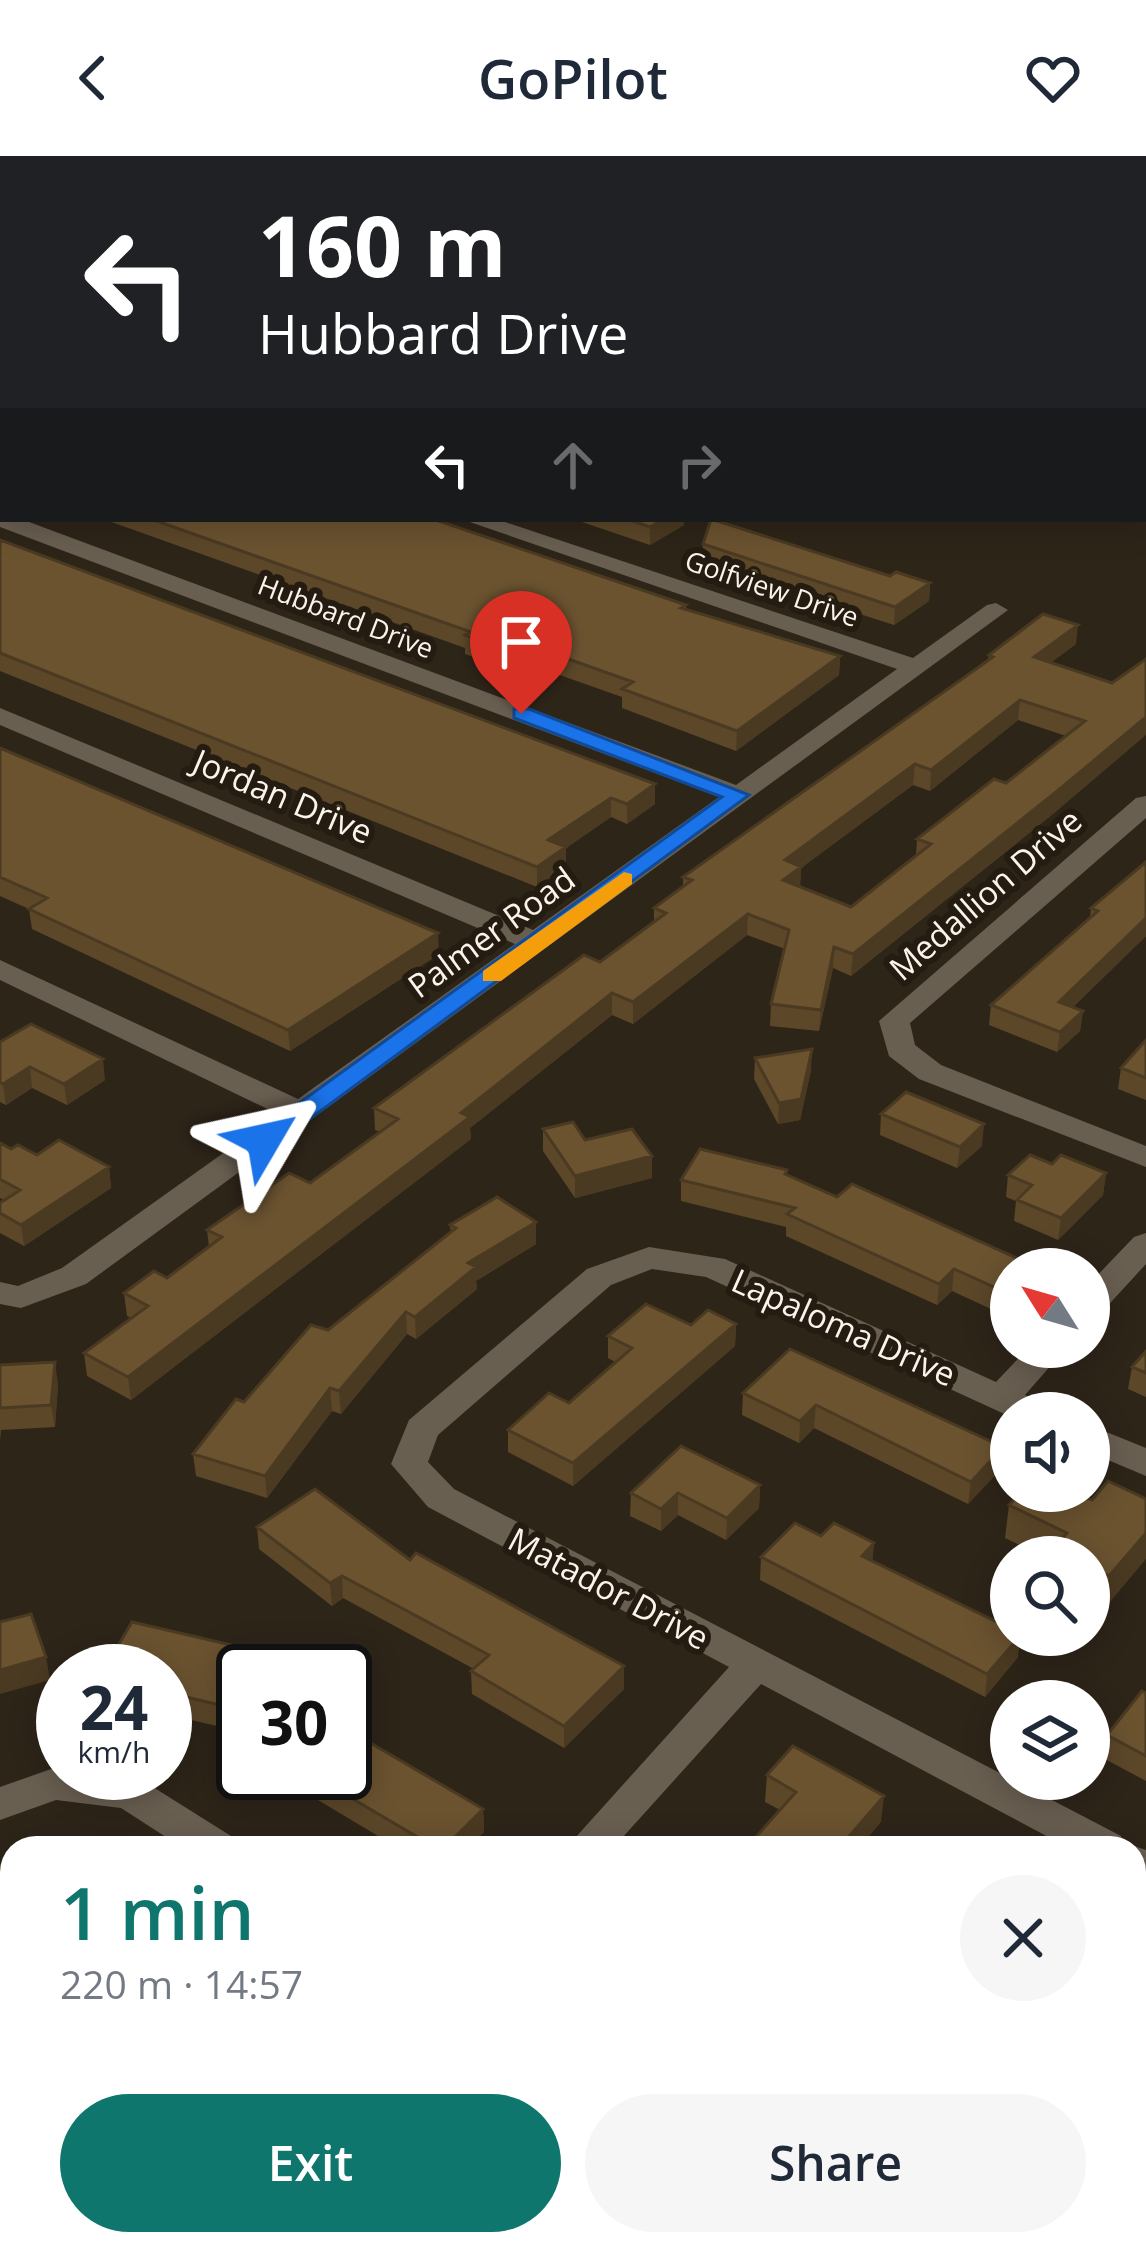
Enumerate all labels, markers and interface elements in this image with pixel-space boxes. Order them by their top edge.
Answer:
text: GoPilot [478,41,668,115]
icon: back [60,45,126,111]
icon: heart [1020,45,1086,111]
text: 160 m [258,187,506,302]
icon: left [60,204,216,360]
text: Hubbard Drive [258,296,628,370]
icon: left [414,432,480,498]
icon: ahead [540,432,606,498]
icon: right [666,432,732,498]
street label: Golfview Drive [680,541,864,635]
street label: Hubbard Drive [253,566,439,666]
pin [470,591,572,714]
icon: arrive [488,609,554,675]
street label: Jordan Drive [184,737,379,854]
street label: Medallion Drive [879,798,1091,990]
street label: Palmer Road [398,856,584,1008]
position arrow [201,1077,327,1203]
north arrow [990,1248,1110,1368]
map controls [990,1248,1110,1800]
street label: Lapaloma Drive [725,1258,963,1396]
button: sound [990,1392,1110,1512]
street label: Matador Drive [501,1516,717,1660]
button: search [990,1536,1110,1656]
speed limit sign: 30 [216,1644,372,1800]
text: 24 [80,1666,148,1748]
button: layers [990,1680,1110,1800]
text: km/h [78,1731,150,1772]
text: 1 min [60,1863,254,1961]
button: close [960,1875,1086,2001]
text: 220 m · 14:57 [60,1957,303,2010]
button: Exit [60,2094,561,2232]
button: Share [585,2094,1086,2232]

